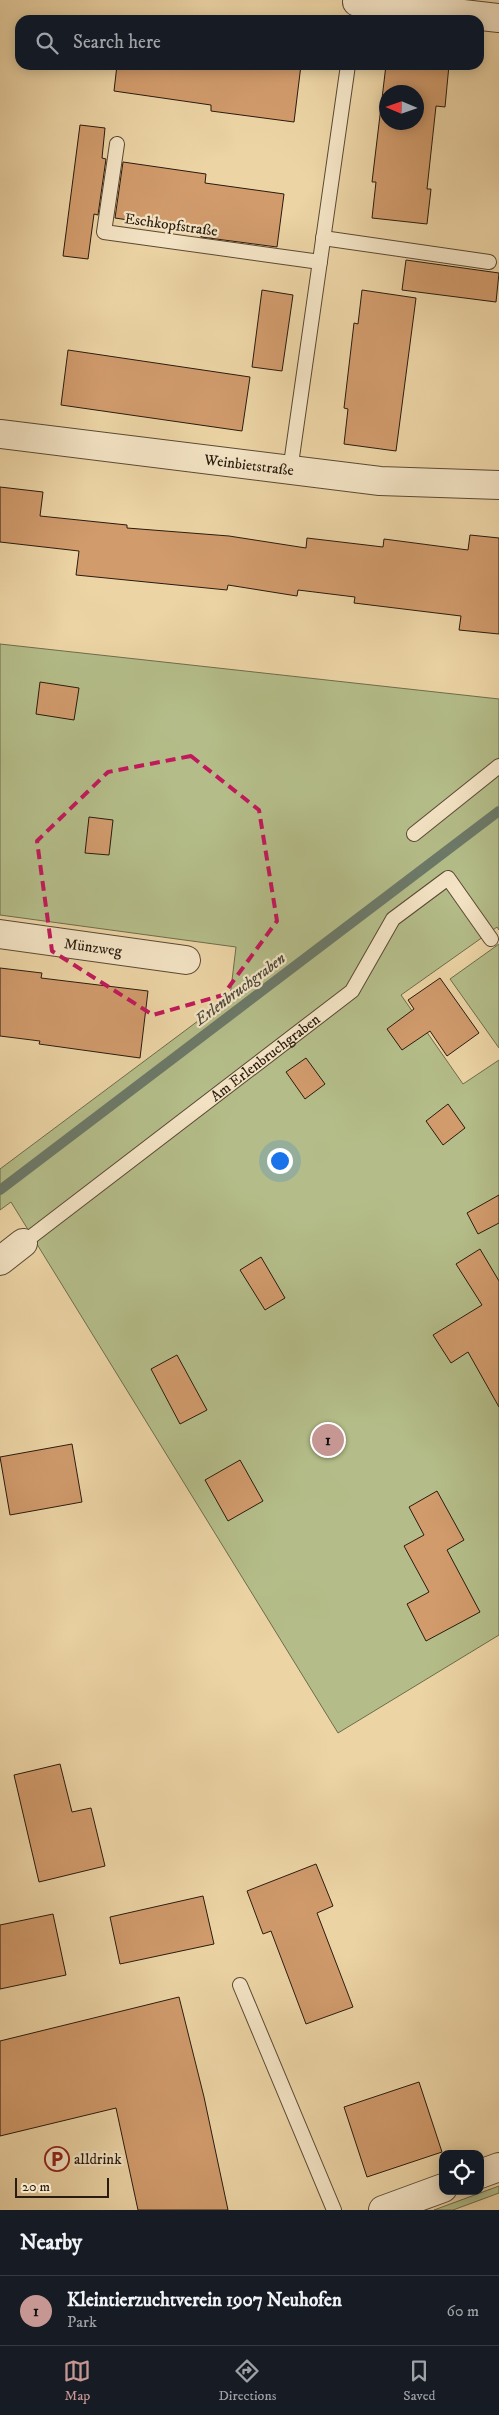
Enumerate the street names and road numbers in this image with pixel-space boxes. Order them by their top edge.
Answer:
street label: Eschkopfstraße [123,209,219,241]
street label: Weinbietstraße [202,450,295,480]
street label: Münzweg [63,934,124,961]
street label: Am Erlenbruchgraben [206,1009,324,1106]

